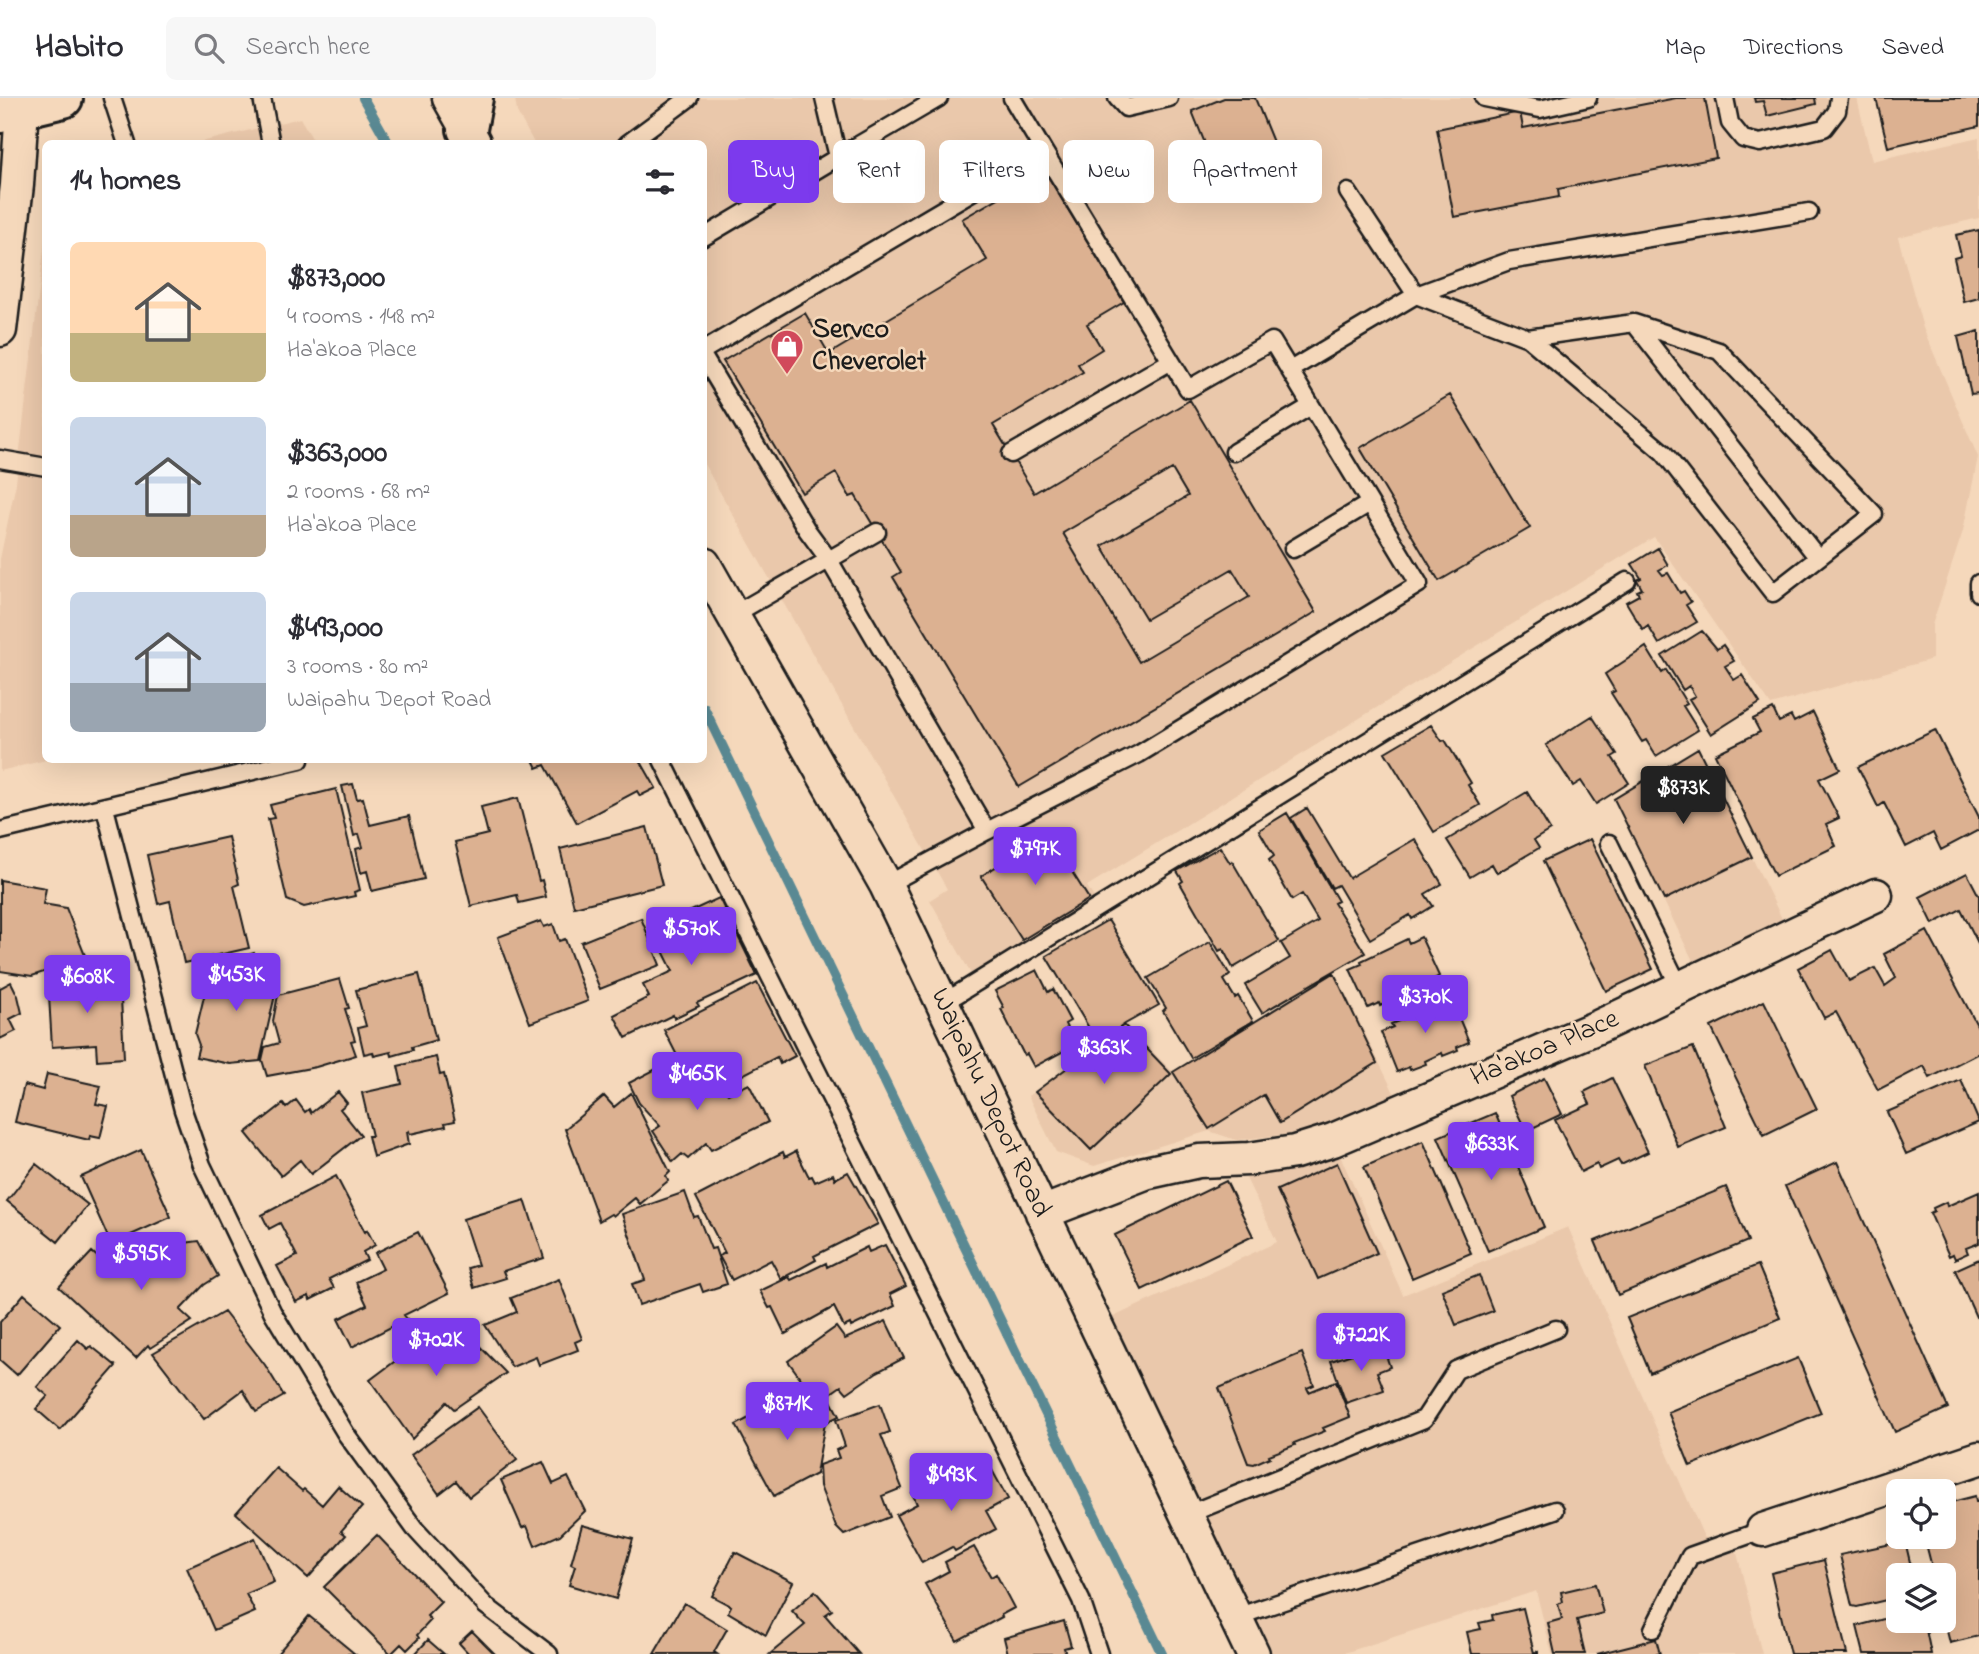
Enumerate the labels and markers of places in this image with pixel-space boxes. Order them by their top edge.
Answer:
place label: Servco Cheverolet [812,310,927,383]
shop icon: Servco Cheverolet [768,327,806,376]
pin: $873K [1634,766,1732,826]
pin: $797K [986,828,1084,887]
pin: $570K [642,908,740,967]
pin: $453K [187,954,285,1013]
pin: $608K [38,956,136,1015]
pin: $370K [1376,976,1474,1035]
pin: $363K [1055,1026,1153,1086]
pin: $465K [648,1052,746,1112]
pin: $633K [1442,1122,1540,1182]
pin: $595K [92,1232,190,1292]
pin: $722K [1312,1314,1410,1373]
pin: $702K [387,1318,485,1378]
pin: $871K [738,1382,836,1442]
pin: $493K [902,1454,1000,1513]

